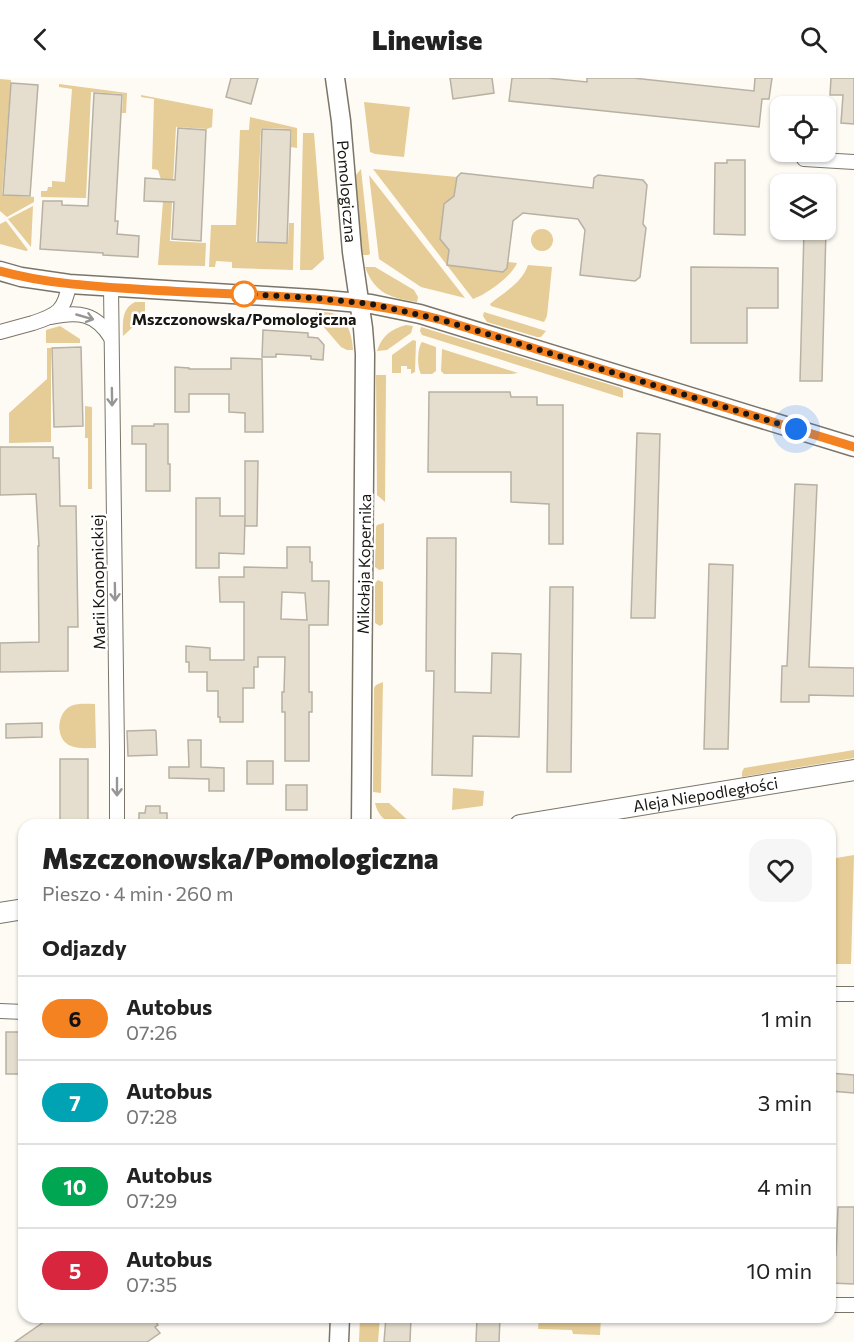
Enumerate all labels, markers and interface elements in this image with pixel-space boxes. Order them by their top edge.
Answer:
icon: back [24,23,57,56]
text: Linewise [372,23,482,56]
icon: search [797,23,830,56]
map controls [770,96,836,240]
button: locate [770,96,836,162]
street label: Pomologiczna [334,139,361,243]
button: layers [770,174,836,240]
marker: Mszczonowska/Pomologiczna [231,281,257,307]
place label: Mszczonowska/Pomologiczna [132,309,356,328]
one-way arrow [75,312,94,323]
one-way arrow [106,386,118,406]
your location [781,414,811,444]
street label: Mikołaja Kopernika [353,494,374,634]
street label: Marii Konopnickiej [87,514,108,650]
one-way arrow [109,581,121,601]
street label: Aleja Niepodległości [631,773,779,815]
one-way arrow [111,776,123,796]
button: heart [749,839,812,902]
text: Mszczonowska/Pomologiczna [42,841,438,875]
text: Pieszo · 4 min · 260 m [42,881,233,905]
text: Odjazdy [42,934,127,961]
text: Autobus [126,993,212,1020]
text: 1 min [761,1005,812,1032]
text: 6 [69,1006,81,1031]
text: 07:26 [126,1020,177,1044]
text: Autobus [126,1077,212,1104]
text: 3 min [758,1089,812,1116]
text: 7 [69,1090,81,1115]
text: 07:28 [126,1104,177,1128]
text: Autobus [126,1161,212,1188]
text: 4 min [757,1173,812,1200]
text: 10 [63,1174,87,1199]
text: 07:29 [126,1188,177,1212]
text: Autobus [126,1245,212,1272]
text: 10 min [747,1257,812,1284]
text: 5 [69,1258,81,1283]
text: 07:35 [126,1272,177,1296]

